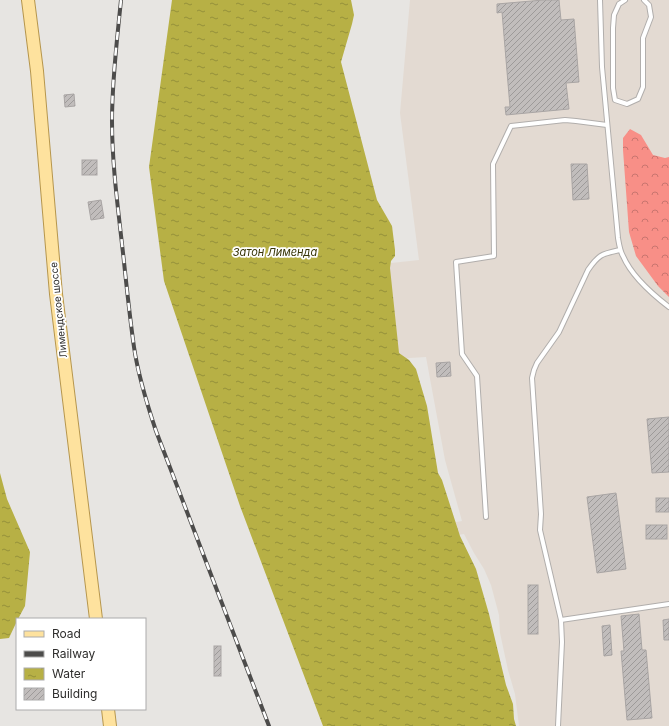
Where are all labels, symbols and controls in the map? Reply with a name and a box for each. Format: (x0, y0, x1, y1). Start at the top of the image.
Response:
water label: Затон Лименда (233, 245, 317, 259)
street label: Лимендское шоссе (47, 261, 69, 358)
legend (16, 618, 146, 710)
text: Road (52, 626, 81, 641)
text: Railway (52, 646, 96, 661)
text: Water (52, 666, 86, 681)
text: Building (52, 686, 97, 701)

